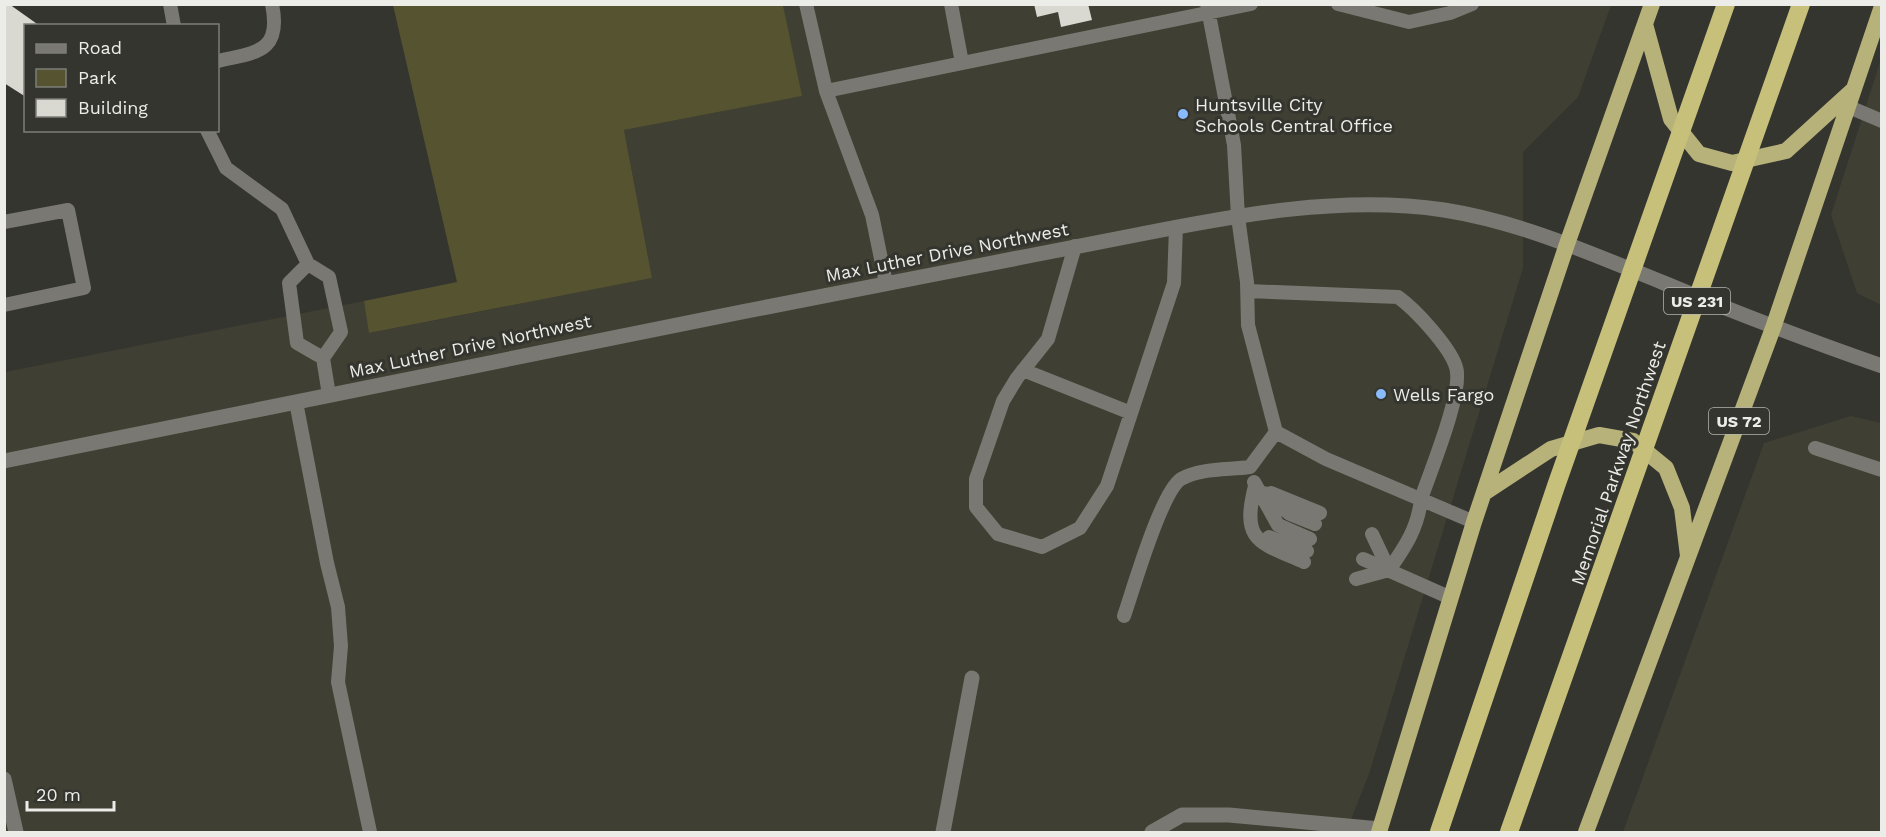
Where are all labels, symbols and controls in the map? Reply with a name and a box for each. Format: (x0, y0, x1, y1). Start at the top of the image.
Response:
legend (24, 24, 219, 132)
text: Road (78, 37, 122, 58)
text: Park (78, 67, 117, 88)
place label: Huntsville City Schools Central Office (1195, 94, 1393, 136)
text: Building (78, 97, 148, 118)
marker: Huntsville City Schools Central Office (1176, 107, 1190, 121)
street label: Max Luther Drive Northwest (824, 218, 1071, 286)
road number: US 231 (1664, 288, 1730, 314)
street label: Max Luther Drive Northwest (347, 310, 593, 382)
street label: Memorial Parkway Northwest (1566, 338, 1670, 588)
place label: Wells Fargo (1393, 384, 1494, 405)
marker: Wells Fargo (1374, 387, 1388, 401)
road number: US 72 (1709, 408, 1769, 434)
scale bar (27, 774, 114, 812)
text: 20 m (36, 784, 81, 805)

